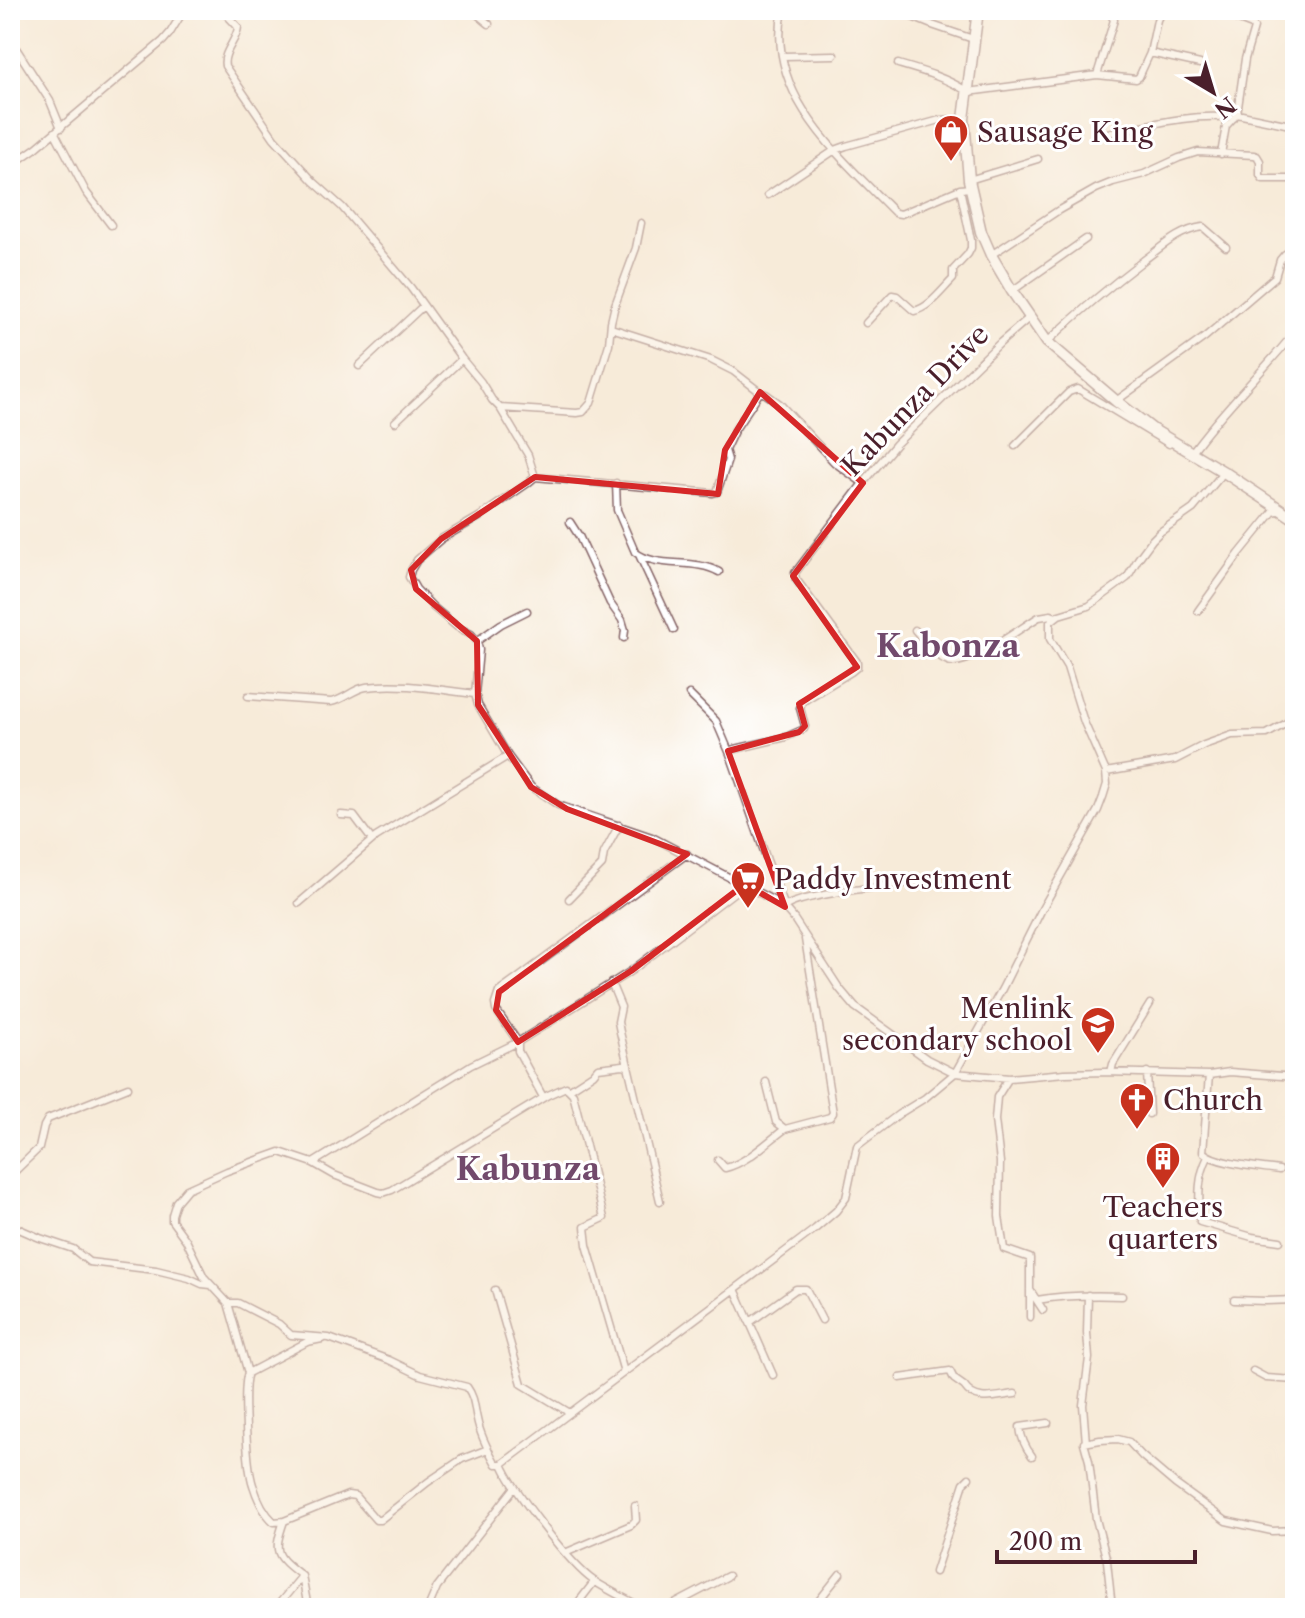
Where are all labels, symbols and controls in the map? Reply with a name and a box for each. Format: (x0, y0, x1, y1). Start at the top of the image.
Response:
north arrow (1173, 52, 1253, 132)
text: N (1209, 91, 1241, 124)
shop icon: Sausage King (932, 113, 970, 163)
place label: Sausage King (977, 115, 1153, 149)
street label: Kabunza Drive (834, 317, 996, 483)
district label: Kabonza (876, 626, 1020, 665)
supermarket icon: Paddy Investment (729, 860, 767, 910)
place label: Paddy Investment (774, 862, 1012, 896)
place label: Menlink secondary school (842, 991, 1074, 1057)
school or university icon: Menlink secondary school (1079, 1005, 1117, 1055)
church icon: Church (1118, 1081, 1156, 1131)
place label: Church (1163, 1083, 1263, 1117)
building icon: Teachers quarters (1144, 1140, 1182, 1190)
district label: Kabunza (456, 1149, 601, 1188)
place label: Teachers quarters (1103, 1190, 1223, 1256)
scale bar (997, 1514, 1195, 1564)
text: 200 m (1009, 1527, 1082, 1556)

